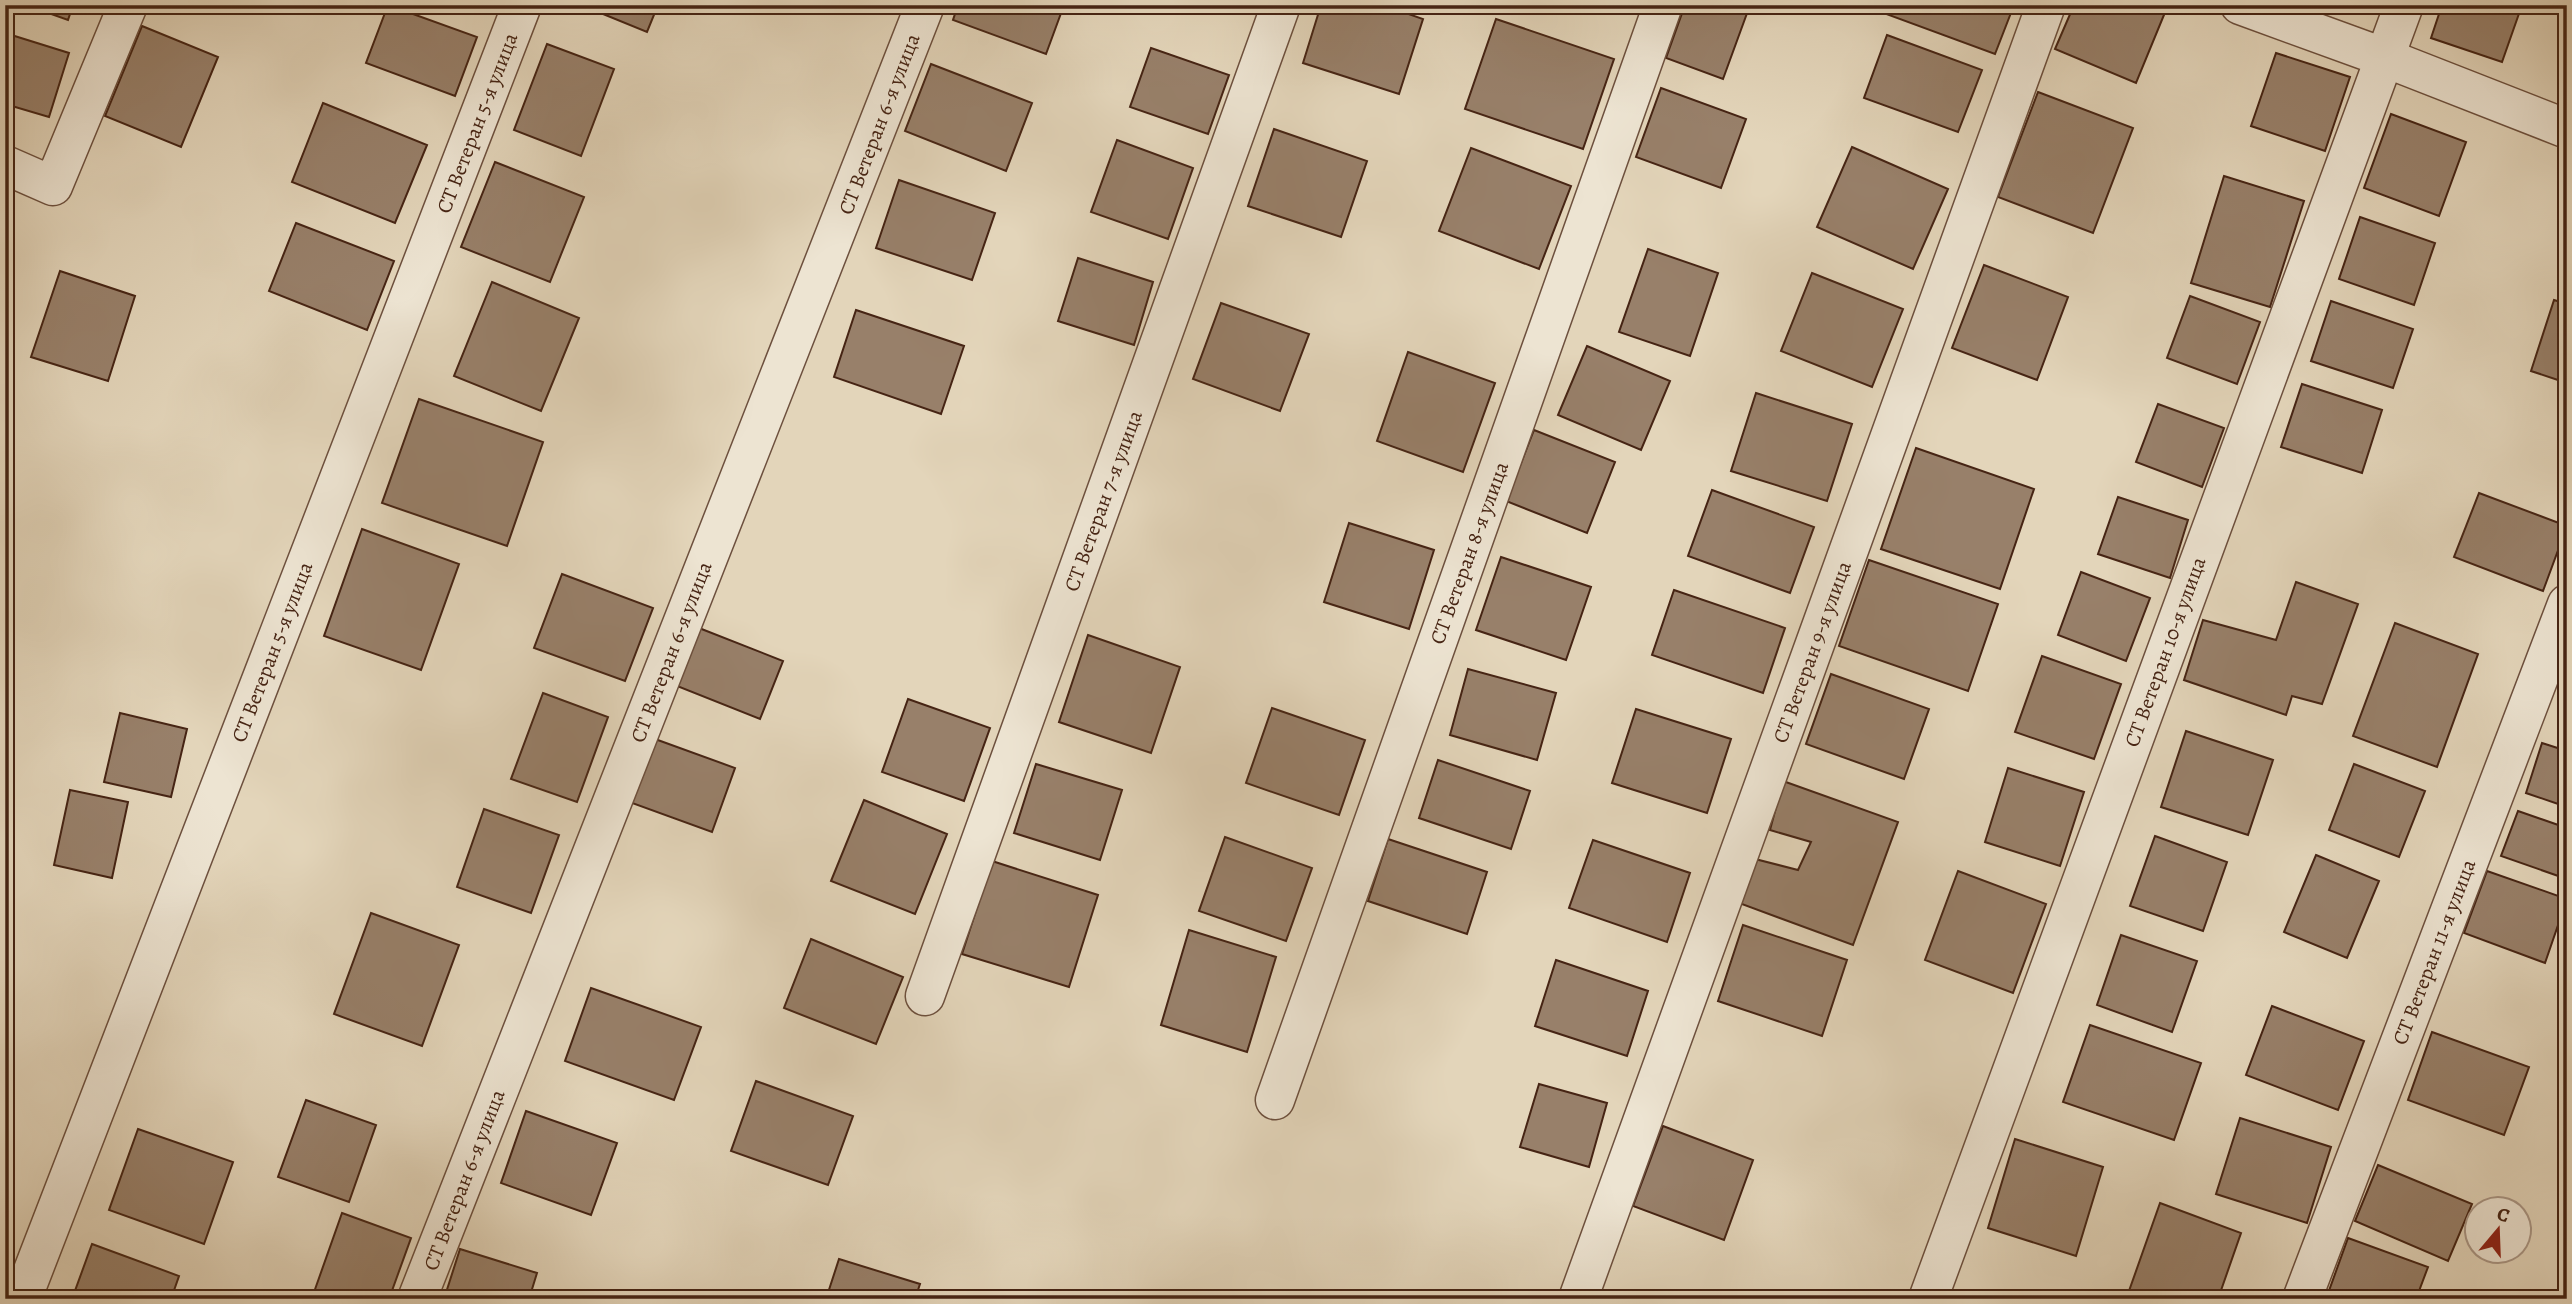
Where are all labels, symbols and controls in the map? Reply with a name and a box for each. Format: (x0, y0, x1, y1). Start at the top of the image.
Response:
street label: СТ Ветеран 5-я улица (430, 28, 524, 217)
street label: СТ Ветеран 6-я улица (832, 29, 927, 219)
street label: СТ Ветеран 7-я улица (1057, 406, 1149, 596)
street label: СТ Ветеран 8-я улица (1423, 458, 1515, 648)
street label: СТ Ветеран 10-я улица (2118, 553, 2213, 751)
street label: СТ Ветеран 5-я улица (225, 557, 319, 746)
street label: СТ Ветеран 6-я улица (624, 557, 719, 747)
street label: СТ Ветеран 9-я улица (1766, 557, 1858, 747)
street label: СТ Ветеран 11-я улица (2386, 855, 2482, 1049)
street label: СТ Ветеран 6-я улица (417, 1085, 512, 1275)
north arrow (2464, 1196, 2534, 1266)
text: С (2493, 1201, 2513, 1229)

